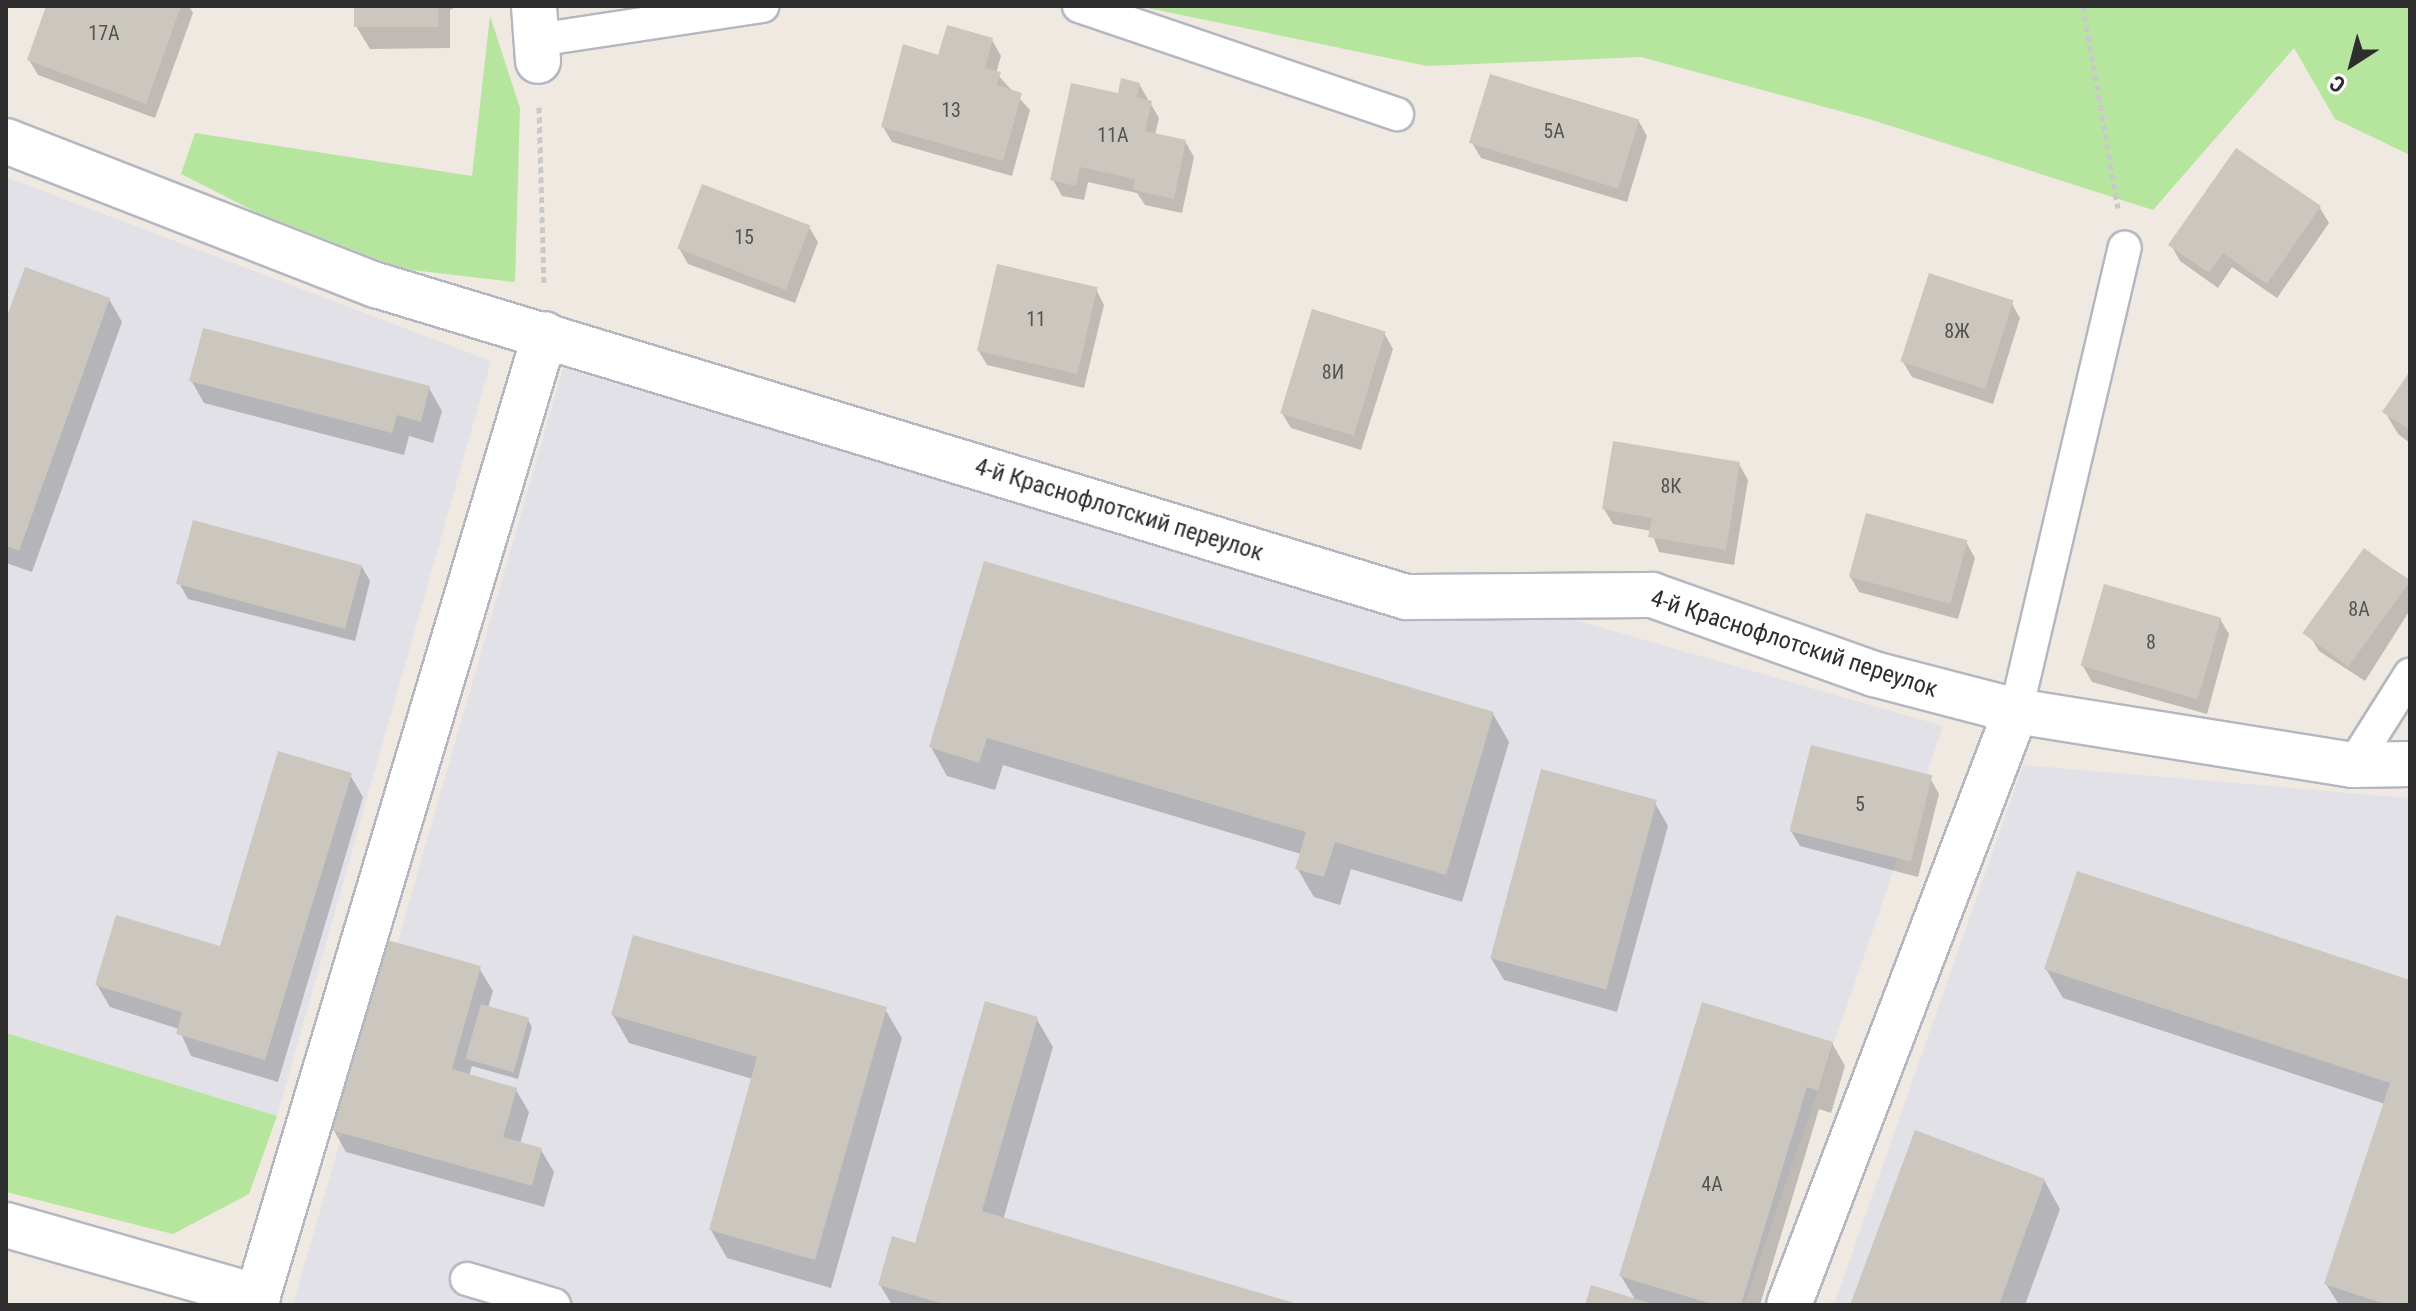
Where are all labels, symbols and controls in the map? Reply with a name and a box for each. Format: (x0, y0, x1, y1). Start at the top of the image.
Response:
house number: 17А (88, 21, 120, 45)
north arrow (2312, 24, 2392, 104)
text: С (2325, 70, 2350, 98)
house number: 13 (941, 98, 961, 122)
house number: 5А (1543, 119, 1565, 143)
house number: 11А (1097, 123, 1129, 147)
house number: 15 (734, 225, 754, 249)
house number: 11 (1026, 307, 1046, 331)
house number: 8Ж (1944, 319, 1970, 343)
house number: 8И (1322, 360, 1344, 384)
street label: 4-й Краснофлотский переулок (971, 452, 1267, 568)
house number: 8К (1660, 474, 1682, 498)
street label: 4-й Краснофлотский переулок (1647, 584, 1941, 704)
house number: 8А (2348, 597, 2370, 621)
house number: 8 (2146, 630, 2156, 654)
house number: 5 (1855, 792, 1865, 816)
house number: 4А (1701, 1172, 1723, 1196)

